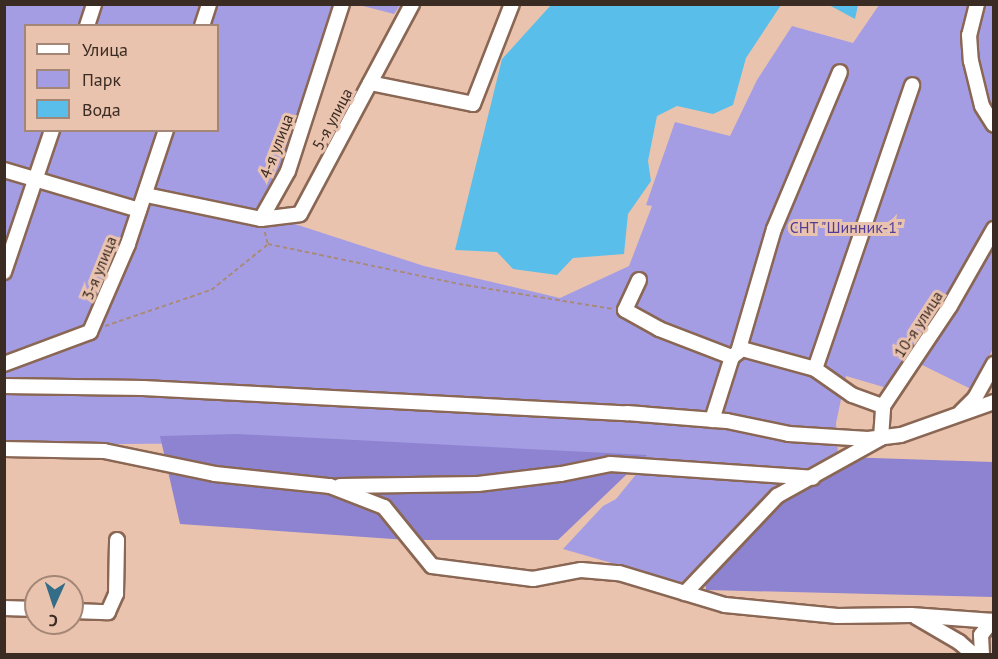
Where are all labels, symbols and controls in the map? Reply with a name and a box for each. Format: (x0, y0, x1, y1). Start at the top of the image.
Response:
legend (24, 24, 219, 132)
text: Улица (82, 38, 128, 61)
text: Парк (82, 68, 121, 91)
street label: 5-я улица (308, 85, 356, 153)
text: Вода (82, 98, 121, 121)
street label: 4-я улица (255, 111, 297, 181)
park label: СНТ "Шинник-1" (789, 217, 903, 237)
street label: 3-я улица (78, 233, 120, 303)
street label: 10-я улица (889, 287, 947, 361)
north arrow (24, 575, 84, 635)
text: С (48, 611, 58, 631)

